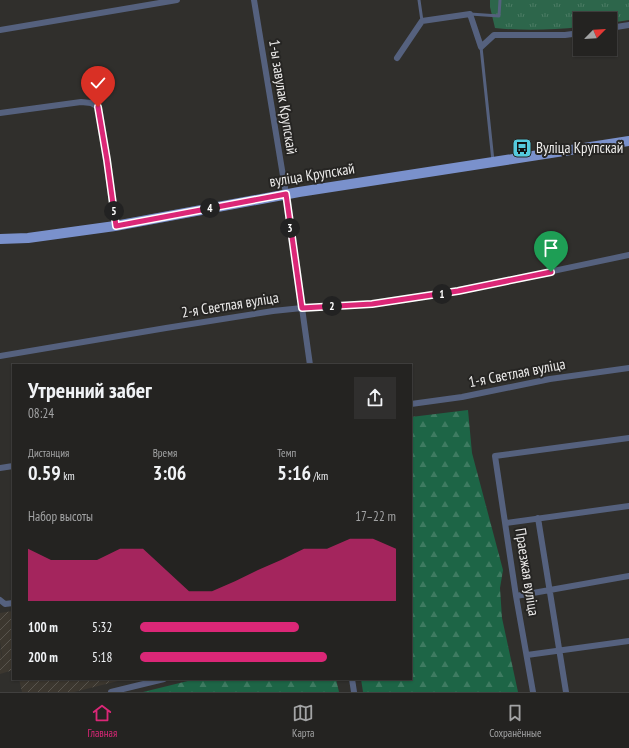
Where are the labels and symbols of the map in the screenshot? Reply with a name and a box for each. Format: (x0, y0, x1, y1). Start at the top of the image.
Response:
north arrow (573, 12, 617, 56)
street label: 1-ы завулак Крупскай (265, 38, 302, 156)
pin (81, 66, 115, 107)
bus stop icon: Вуліца Крупскай (511, 137, 533, 159)
place label: Вуліца Крупскай (536, 138, 623, 157)
street label: вуліца Крупскай (268, 158, 356, 191)
pin: 4 (200, 198, 220, 218)
pin: 5 (104, 201, 124, 221)
pin: 3 (280, 218, 300, 238)
pin (534, 231, 568, 272)
pin: 1 (432, 284, 452, 304)
street label: 2-я Светлая вуліца (180, 287, 280, 322)
pin: 2 (322, 296, 342, 316)
street label: 1-я Светлая вуліца (467, 354, 567, 391)
street label: Праезжая вуліца (511, 527, 544, 617)

